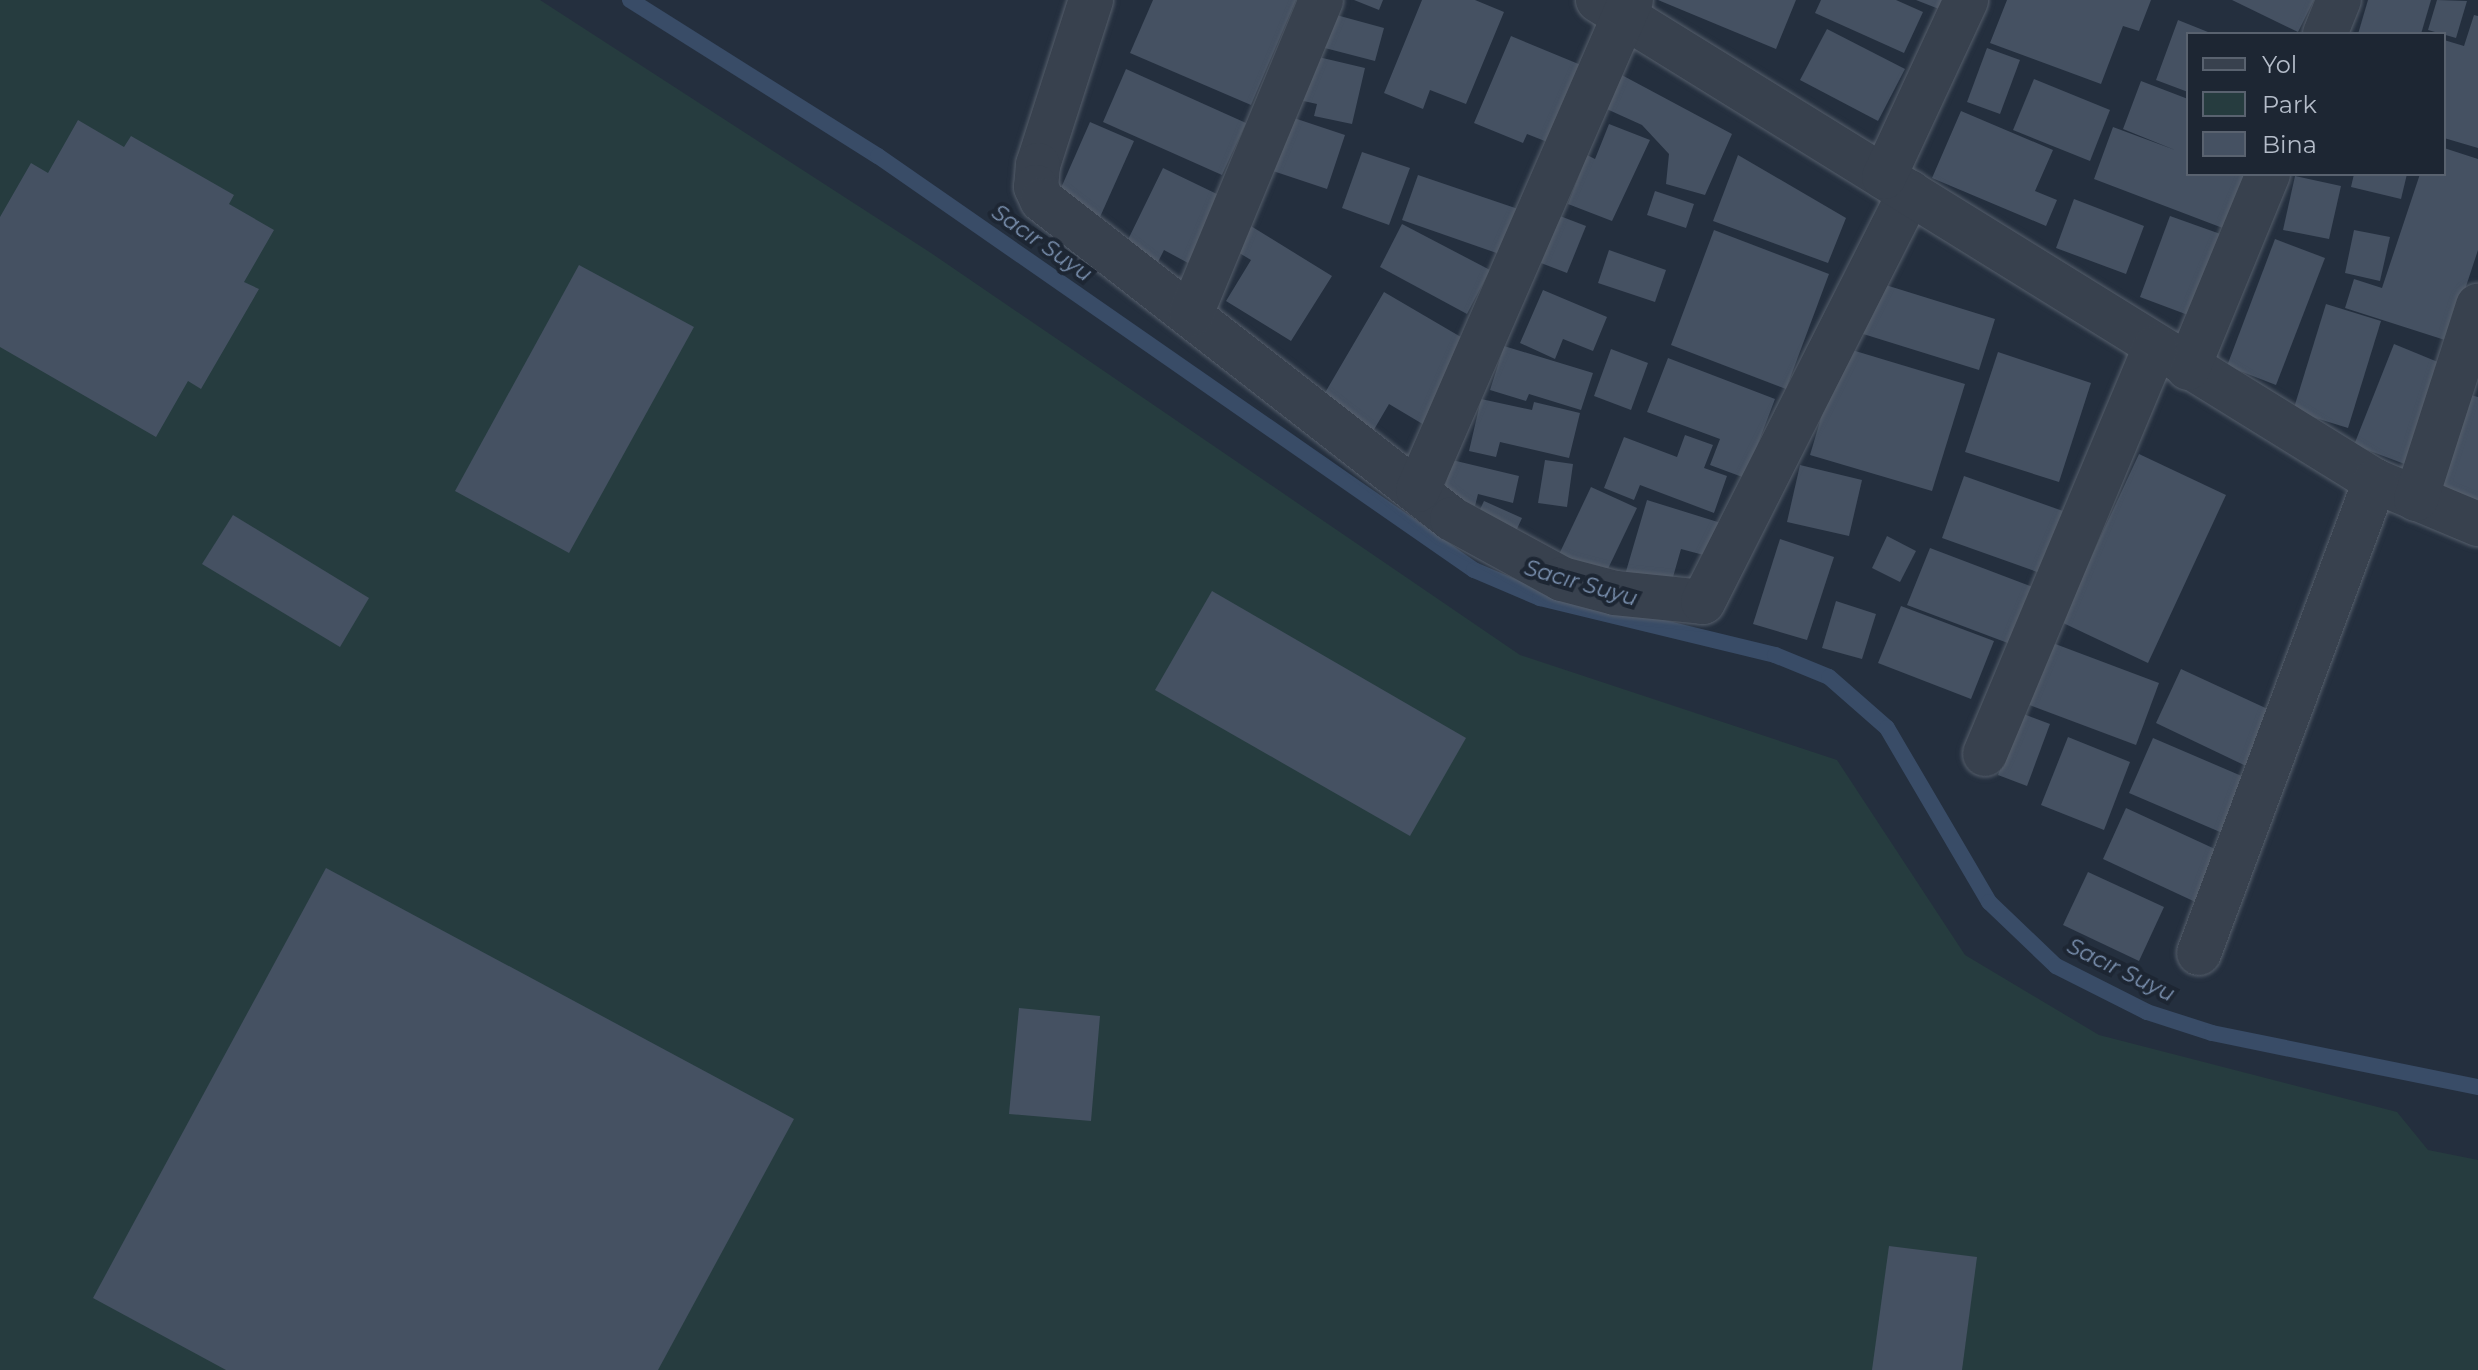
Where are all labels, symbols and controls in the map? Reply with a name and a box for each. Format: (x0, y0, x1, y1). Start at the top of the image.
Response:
legend (2186, 32, 2446, 176)
text: Yol (2262, 50, 2297, 79)
text: Park (2262, 90, 2317, 119)
text: Bina (2262, 130, 2317, 159)
water label: Sacır Suyu (987, 199, 1097, 287)
water label: Sacır Suyu (1521, 554, 1641, 612)
water label: Sacır Suyu (2063, 933, 2179, 1007)

